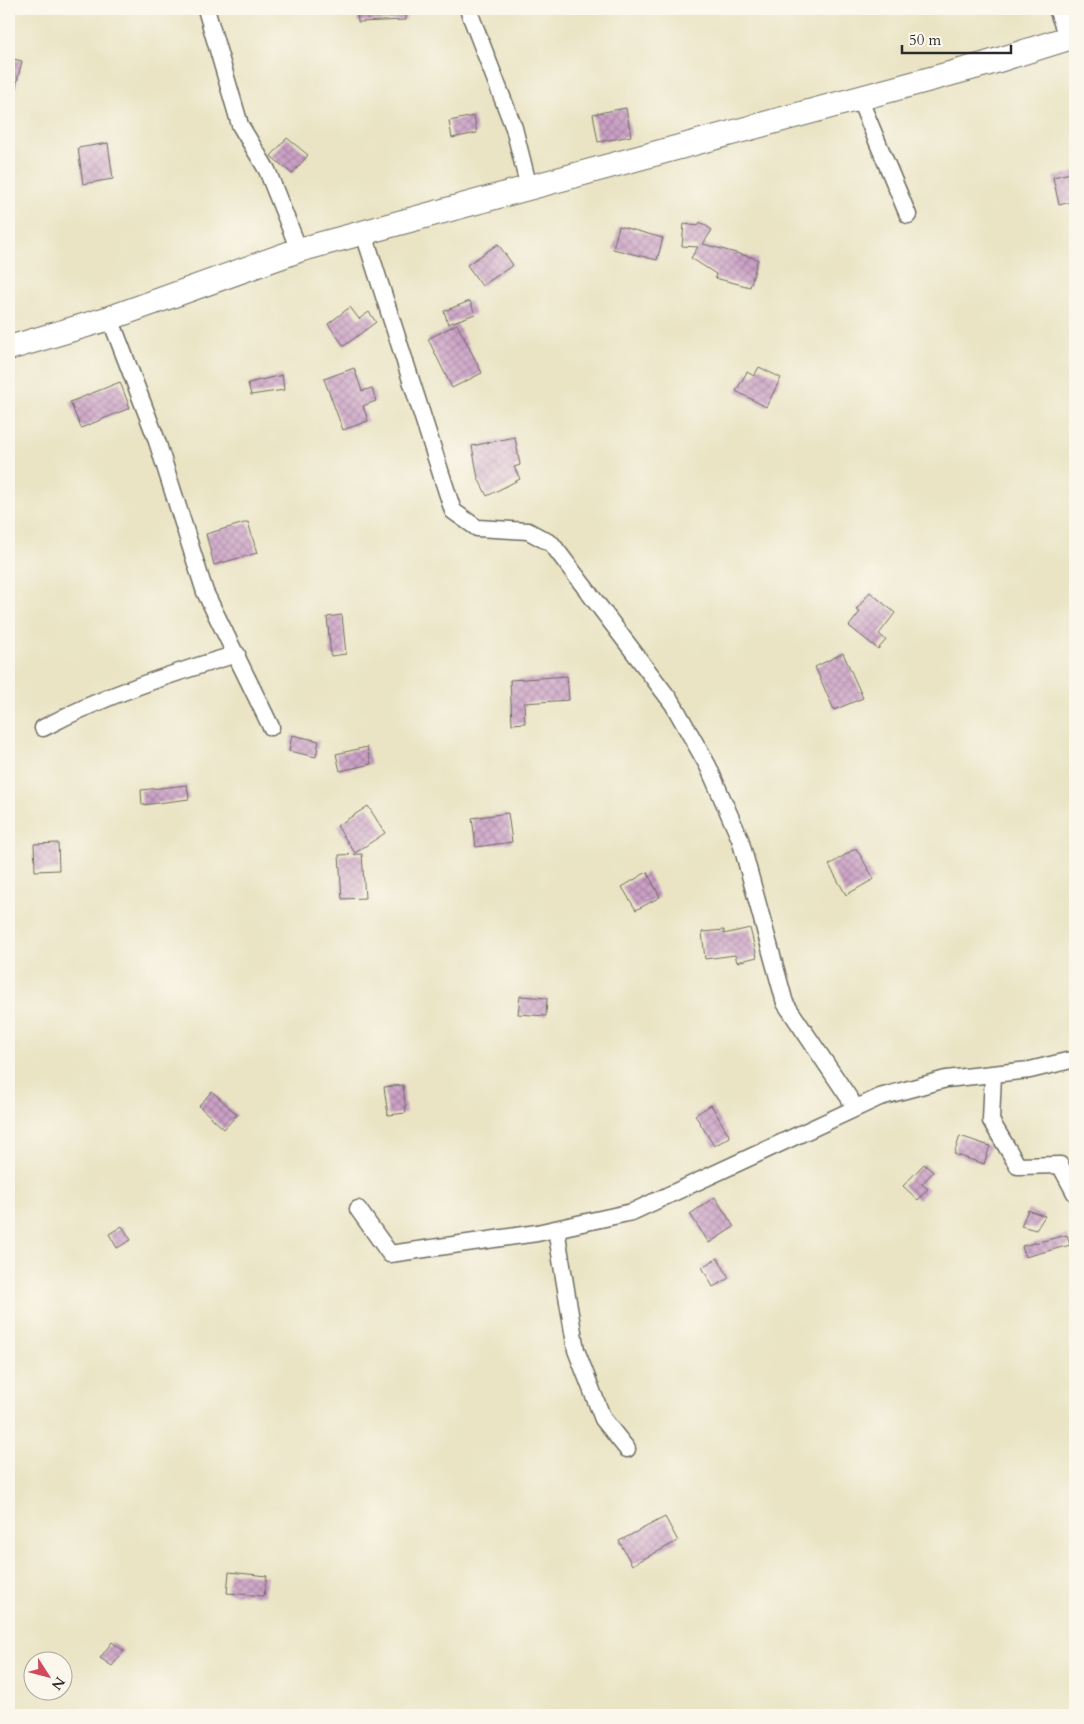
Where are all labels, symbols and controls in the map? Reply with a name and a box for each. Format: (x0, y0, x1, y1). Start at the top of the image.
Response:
scale bar (902, 22, 1010, 54)
text: 50 m (909, 30, 941, 50)
north arrow (22, 1652, 72, 1702)
text: N (47, 1673, 69, 1694)

